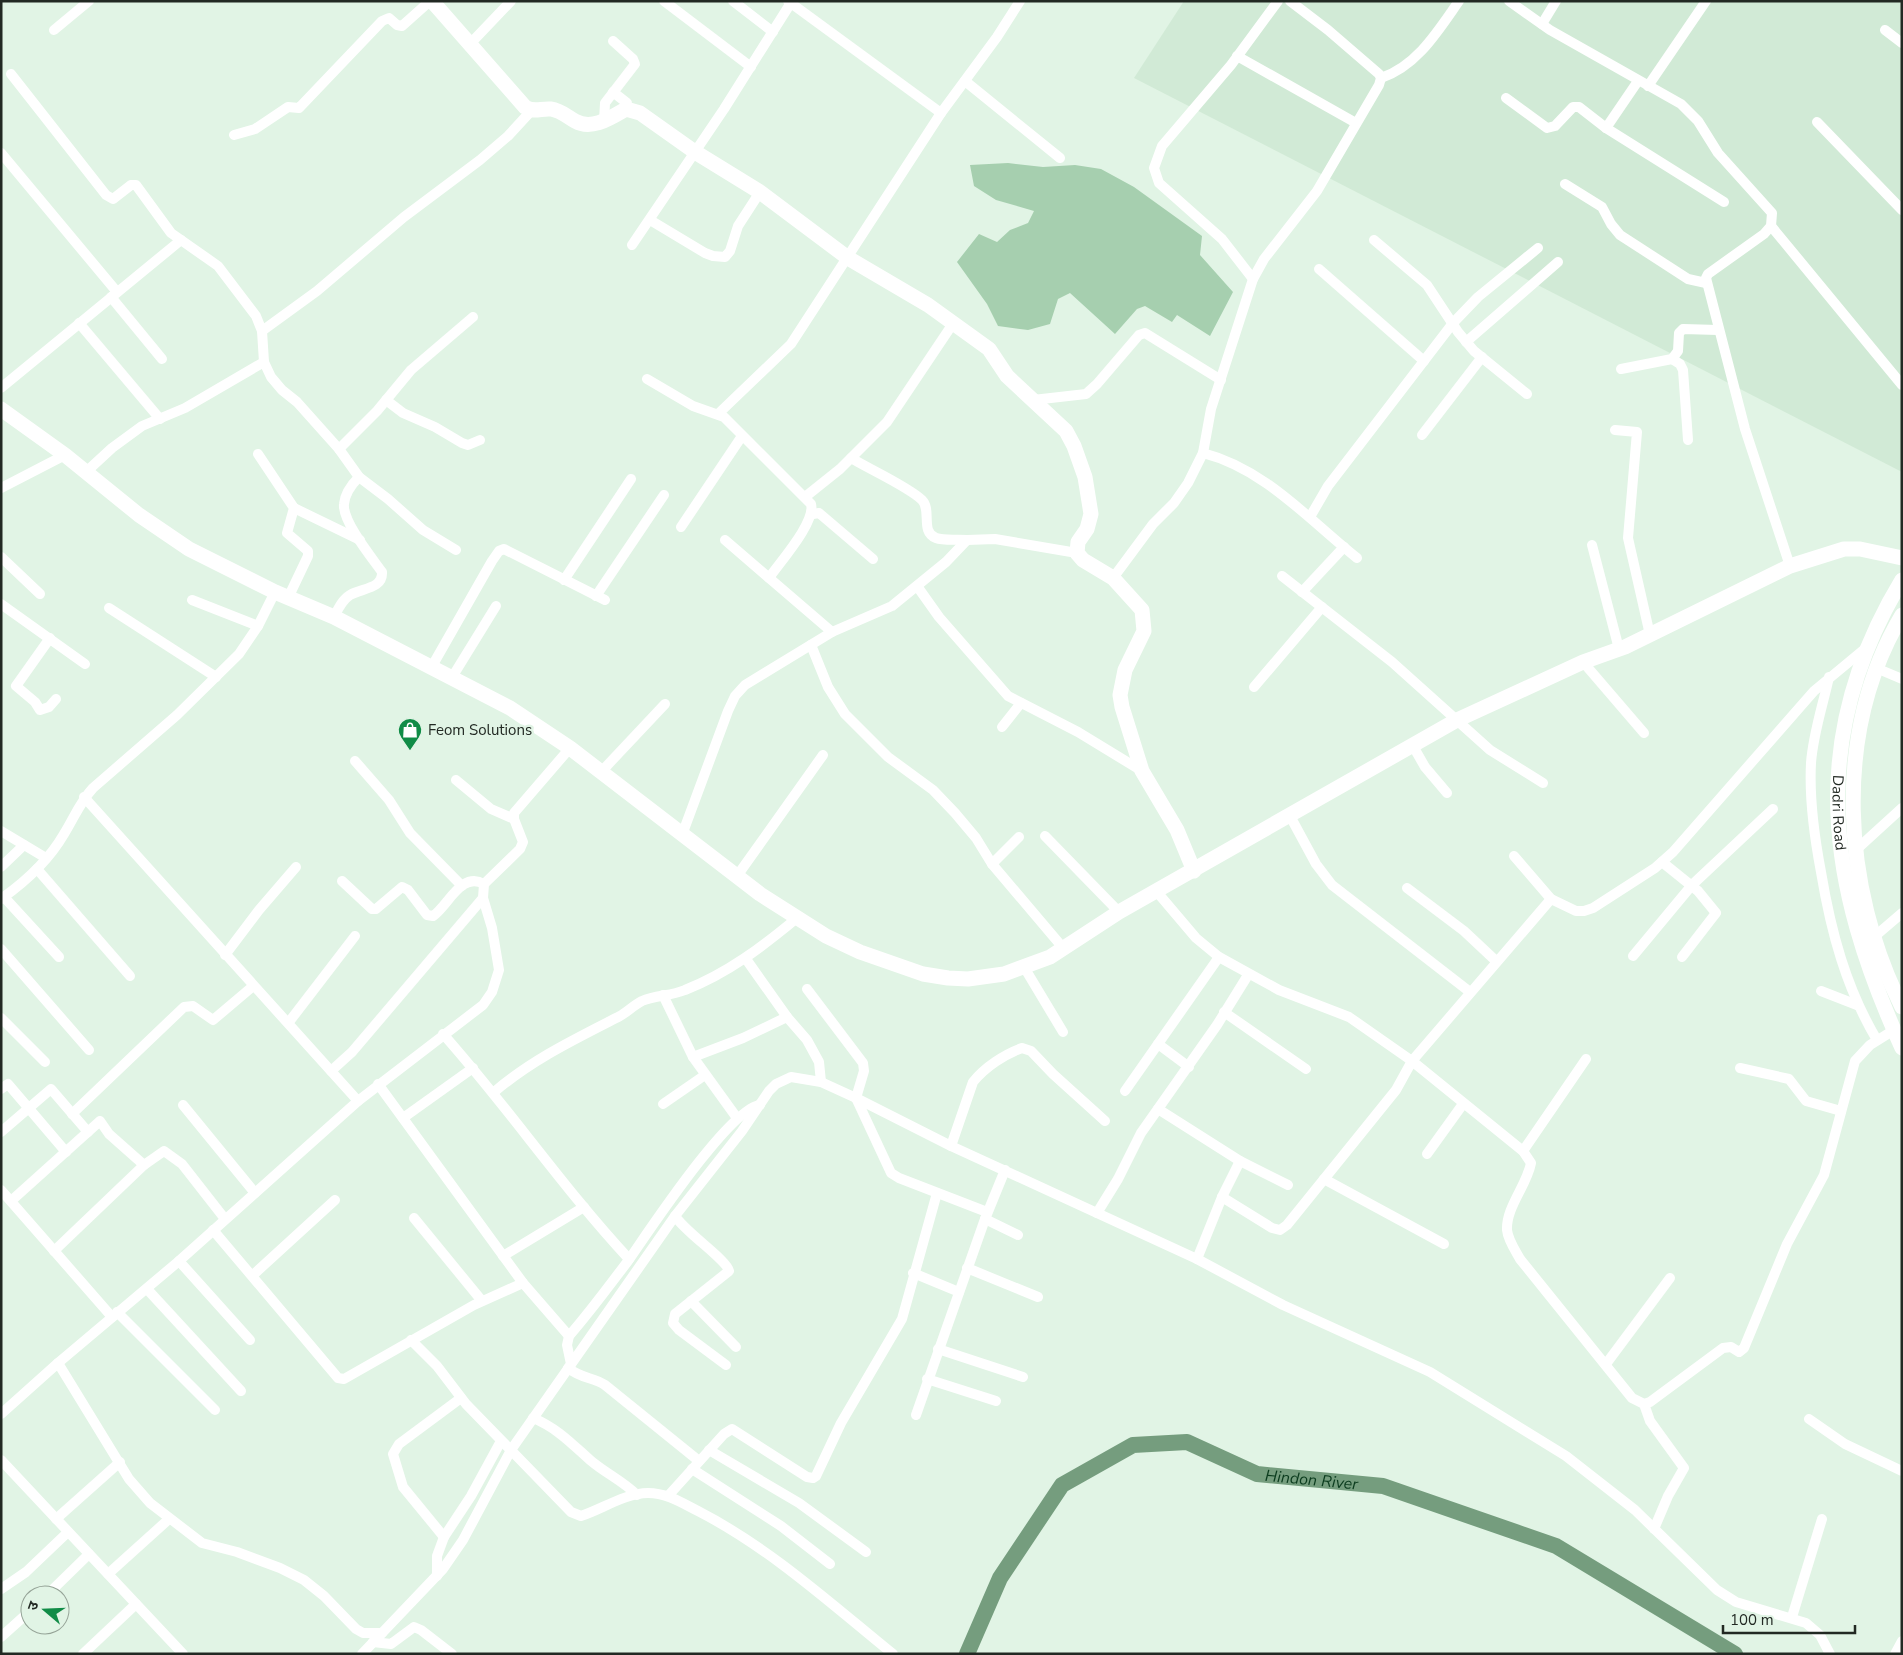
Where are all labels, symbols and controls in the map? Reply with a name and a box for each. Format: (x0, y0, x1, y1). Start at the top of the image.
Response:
shop icon: Feom Solutions (397, 717, 423, 751)
place label: Feom Solutions (428, 720, 532, 740)
street label: Dadri Road (1828, 775, 1851, 852)
water label: Hindon River (1264, 1465, 1360, 1496)
north arrow (20, 1585, 70, 1635)
text: उ (23, 1598, 44, 1613)
scale bar (1723, 1602, 1856, 1634)
text: 100 m (1730, 1610, 1774, 1630)

